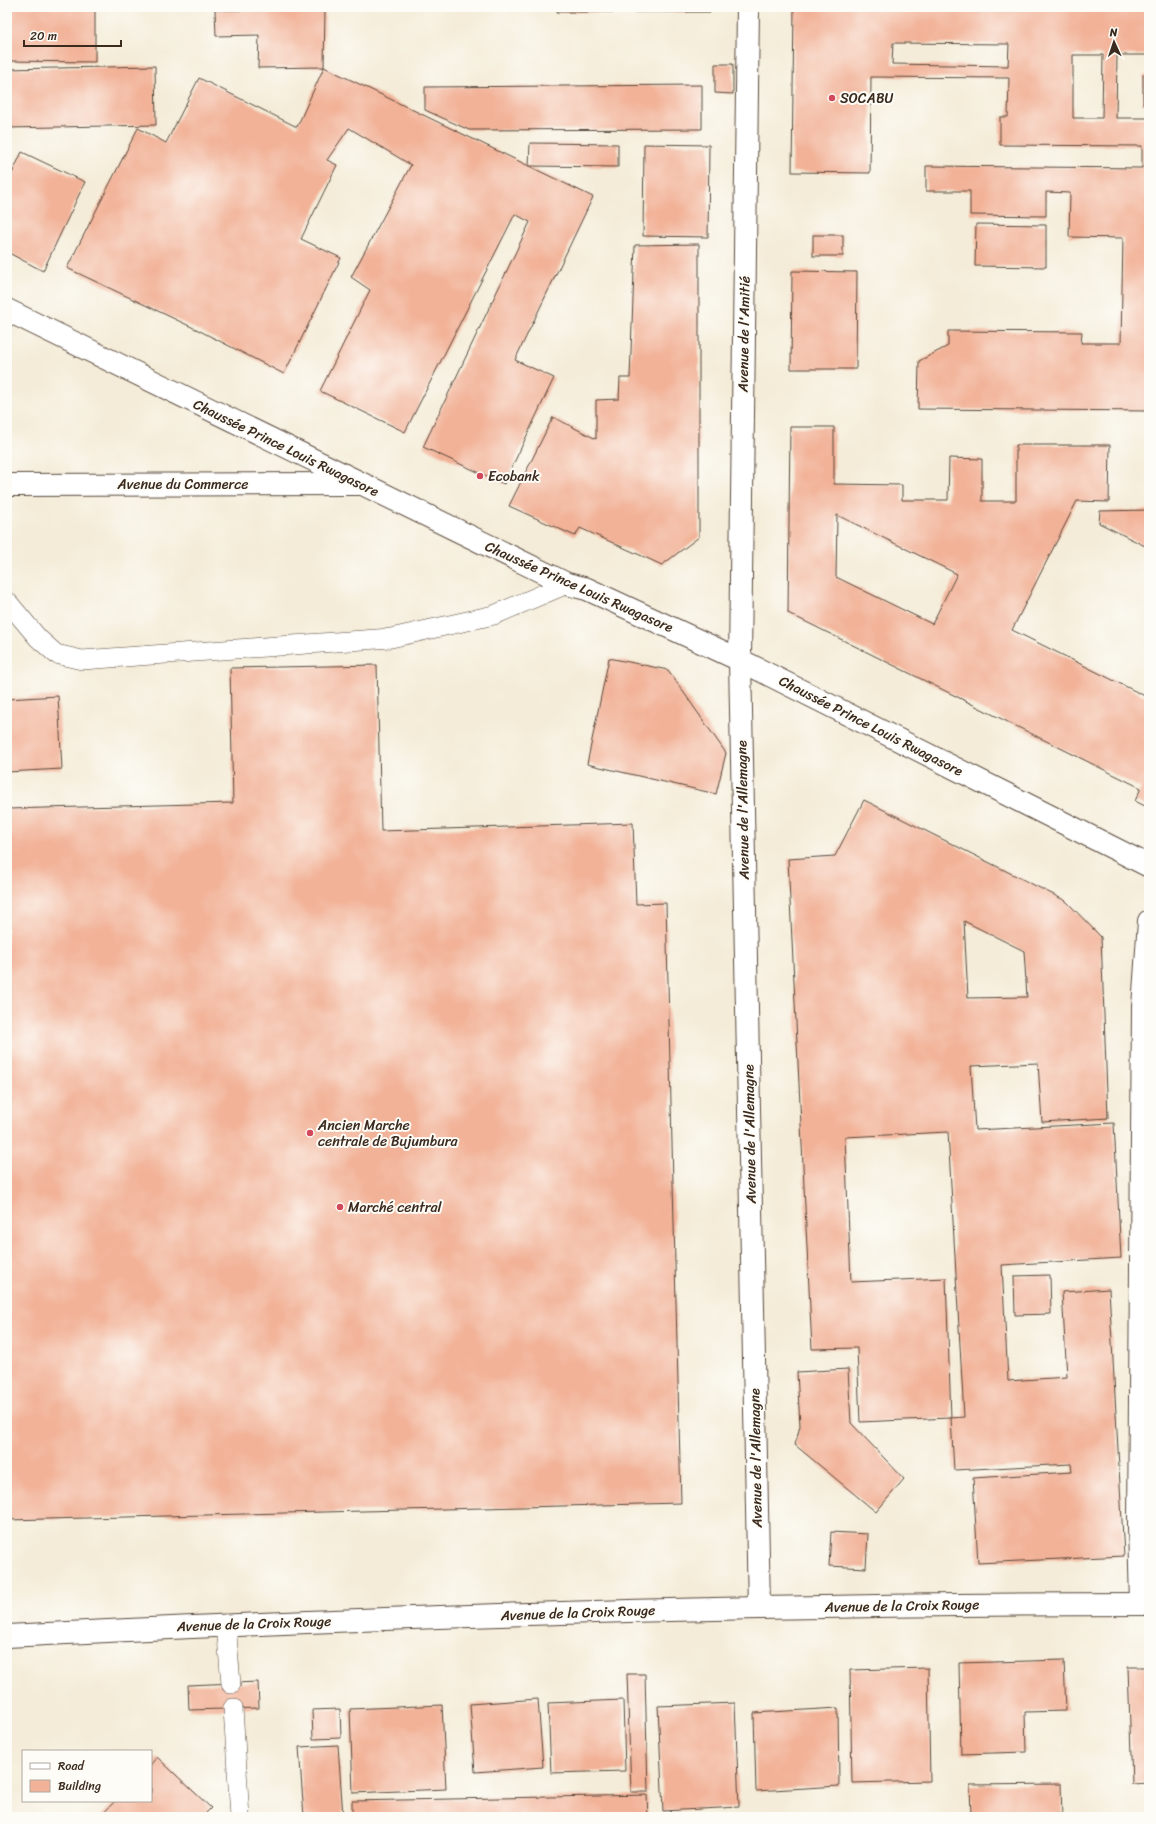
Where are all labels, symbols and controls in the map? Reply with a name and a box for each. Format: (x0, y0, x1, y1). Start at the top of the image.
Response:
scale bar (24, 22, 121, 48)
north arrow (1094, 22, 1134, 62)
text: N (1108, 23, 1118, 42)
text: 20 m (30, 25, 57, 47)
place label: SOCABU (840, 86, 894, 111)
marker: SOCABU (827, 93, 837, 103)
street label: Avenue de l'Amitié (730, 276, 758, 393)
street label: Chaussée Prince Louis Rwagasore (189, 392, 383, 504)
place label: Ecobank (488, 464, 540, 489)
marker: Ecobank (475, 471, 485, 481)
street label: Avenue du Commerce (117, 472, 248, 497)
street label: Chaussée Prince Louis Rwagasore (481, 534, 678, 640)
street label: Chaussée Prince Louis Rwagasore (774, 669, 968, 784)
street label: Avenue de l'Allemagne (729, 740, 757, 881)
street label: Avenue de l'Allemagne (736, 1064, 764, 1205)
place label: Ancien Marche centrale de Bujumbura (317, 1113, 459, 1154)
marker: Ancien Marche centrale de Bujumbura (305, 1128, 315, 1138)
place label: Marché central (348, 1195, 442, 1220)
marker: Marché central (335, 1202, 345, 1212)
street label: Avenue de l'Allemagne (742, 1388, 770, 1529)
street label: Avenue de la Croix Rouge (823, 1592, 980, 1620)
street label: Avenue de la Croix Rouge (499, 1598, 656, 1628)
street label: Avenue de la Croix Rouge (175, 1609, 332, 1639)
legend (22, 1750, 152, 1802)
text: Road (58, 1755, 85, 1777)
text: Building (58, 1775, 101, 1797)

